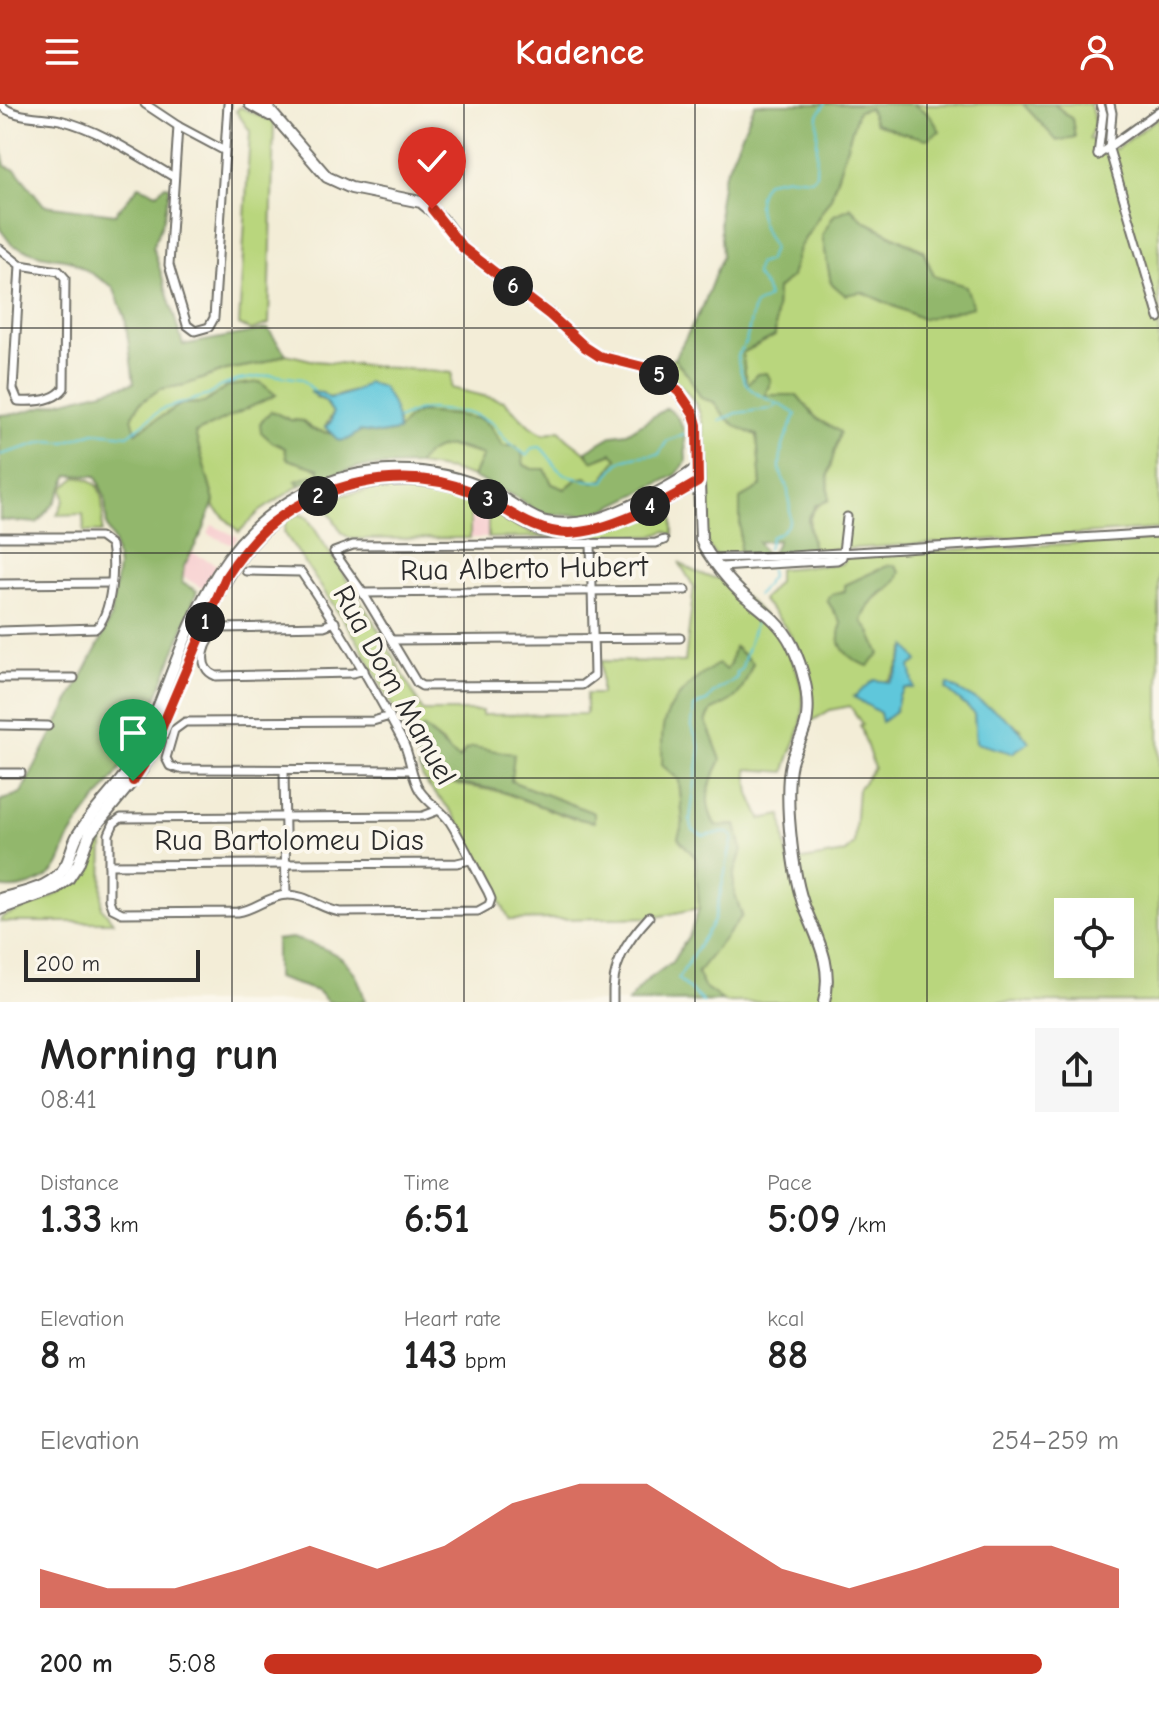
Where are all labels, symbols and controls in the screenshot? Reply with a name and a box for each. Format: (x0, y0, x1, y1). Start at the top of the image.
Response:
icon: menu (40, 30, 84, 74)
icon: person (1075, 30, 1119, 74)
text: Kadence (515, 32, 644, 73)
pin (398, 127, 466, 209)
icon: check (410, 139, 454, 183)
pin: 6 (493, 266, 533, 306)
text: 6 (507, 273, 519, 299)
pin: 5 (639, 355, 679, 395)
text: 5 (653, 362, 665, 388)
pin: 2 (298, 476, 338, 516)
pin: 3 (468, 479, 508, 519)
text: 2 (313, 483, 323, 509)
text: 3 (483, 486, 493, 512)
pin: 4 (630, 486, 670, 526)
text: 4 (645, 493, 655, 519)
street label: Rua Alberto Hubert (400, 549, 650, 588)
street label: Rua Dom Manuel (325, 579, 464, 791)
pin: 1 (185, 602, 225, 642)
text: 1 (201, 609, 209, 635)
pin (99, 699, 167, 781)
icon: arrive (111, 711, 155, 755)
street label: Rua Bartolomeu Dias (154, 823, 424, 858)
map controls (1054, 898, 1134, 978)
button: locate (1054, 898, 1134, 978)
scale bar (24, 946, 200, 982)
text: 200 m (36, 951, 100, 977)
button: share (1035, 1028, 1119, 1112)
text: Morning run (40, 1029, 279, 1080)
text: 08:41 (40, 1085, 97, 1115)
text: Distance (40, 1170, 119, 1196)
text: Time (404, 1170, 449, 1196)
text: Pace (767, 1170, 812, 1196)
text: 1.33 (40, 1196, 102, 1242)
text: 6:51 (404, 1196, 470, 1242)
text: 5:09 (767, 1196, 841, 1242)
text: km (102, 1212, 139, 1238)
text: /km (841, 1212, 886, 1238)
text: Elevation (40, 1306, 124, 1332)
text: Heart rate (404, 1306, 501, 1332)
text: kcal (767, 1306, 804, 1332)
text: 8 (40, 1332, 60, 1378)
text: 143 (404, 1332, 457, 1378)
text: 88 (767, 1332, 808, 1378)
text: m (60, 1348, 86, 1374)
text: bpm (457, 1348, 506, 1374)
text: Elevation (40, 1426, 140, 1456)
text: 254–259 m (991, 1426, 1119, 1456)
text: 200 m (40, 1649, 113, 1679)
text: 5:08 (168, 1649, 216, 1679)

